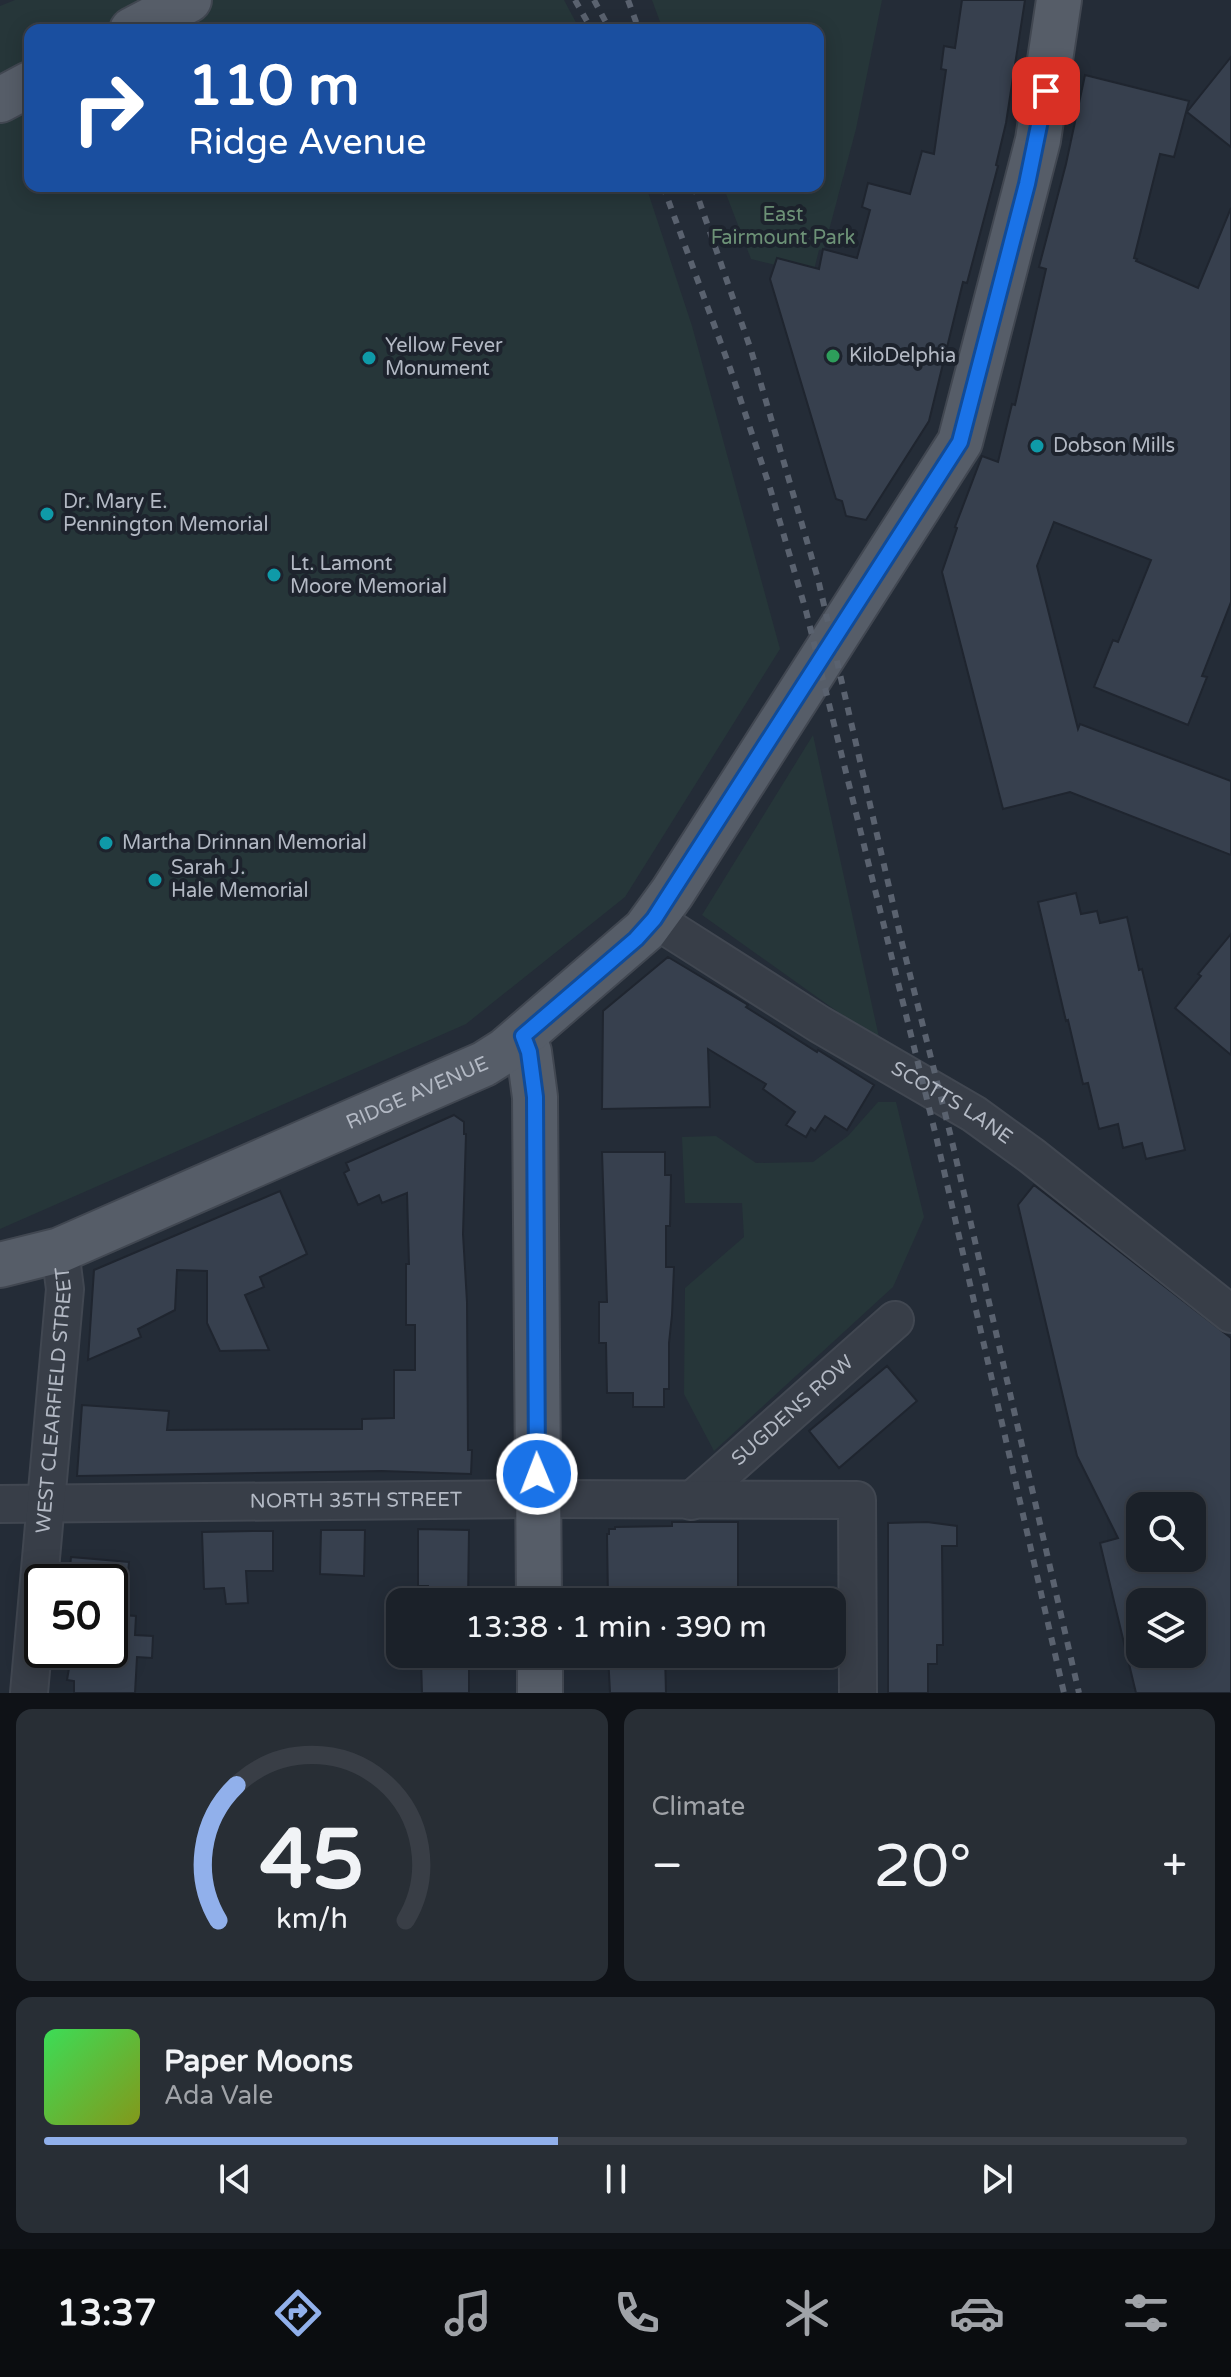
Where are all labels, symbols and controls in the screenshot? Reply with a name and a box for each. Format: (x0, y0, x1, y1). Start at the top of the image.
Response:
text: 110 m (188, 53, 359, 120)
icon: right (56, 56, 160, 160)
pin (1012, 57, 1080, 125)
icon: arrive (1024, 69, 1068, 113)
text: Ridge Avenue (188, 121, 427, 164)
park label: East Fairmount Park (711, 203, 855, 250)
place label: Yellow Fever Monument (385, 334, 503, 381)
place label: KiloDelphia (849, 344, 956, 368)
marker: KiloDelphia (824, 347, 842, 365)
marker: Yellow Fever Monument (360, 349, 378, 367)
place label: Dobson Mills (1053, 434, 1175, 458)
marker: Dobson Mills (1028, 437, 1046, 455)
place label: Dr. Mary E. Pennington Memorial (63, 490, 268, 537)
marker: Dr. Mary E. Pennington Memorial (38, 505, 56, 523)
place label: Lt. Lamont Moore Memorial (290, 552, 447, 599)
marker: Lt. Lamont Moore Memorial (265, 566, 283, 584)
place label: Martha Drinnan Memorial (122, 831, 367, 855)
marker: Martha Drinnan Memorial (97, 834, 115, 852)
place label: Sarah J. Hale Memorial (171, 856, 309, 903)
marker: Sarah J. Hale Memorial (146, 871, 164, 889)
street label: RIDGE AVENUE (343, 1052, 492, 1135)
street label: SCOTTS LANE (887, 1056, 1017, 1150)
street label: WEST CLEARFIELD STREET (31, 1265, 77, 1534)
street label: SUGDENS ROW (727, 1350, 859, 1471)
position arrow (495, 1432, 579, 1516)
street label: NORTH 35TH STREET (250, 1488, 462, 1514)
map controls (1126, 1492, 1206, 1668)
button: search (1126, 1492, 1206, 1572)
speed limit sign: 50 (24, 1564, 128, 1668)
button: layers (1126, 1588, 1206, 1668)
text: 13:38 · 1 min · 390 m (465, 1609, 767, 1646)
text: Climate (652, 1791, 745, 1822)
text: 45 (260, 1811, 364, 1911)
text: 20° (874, 1831, 972, 1903)
text: − (652, 1840, 683, 1893)
text: + (1162, 1840, 1187, 1893)
text: km/h (276, 1902, 348, 1936)
text: Paper Moons (164, 2043, 353, 2080)
text: Ada Vale (164, 2080, 273, 2111)
icon: previous (213, 2157, 257, 2201)
icon: pause (594, 2157, 638, 2201)
icon: next (975, 2157, 1019, 2201)
icon: directions (270, 2285, 326, 2341)
icon: music (440, 2285, 496, 2341)
icon: phone (609, 2285, 665, 2341)
icon: climate (779, 2285, 835, 2341)
icon: car (949, 2285, 1005, 2341)
icon: filters (1118, 2285, 1174, 2341)
text: 13:37 (57, 2292, 157, 2335)

